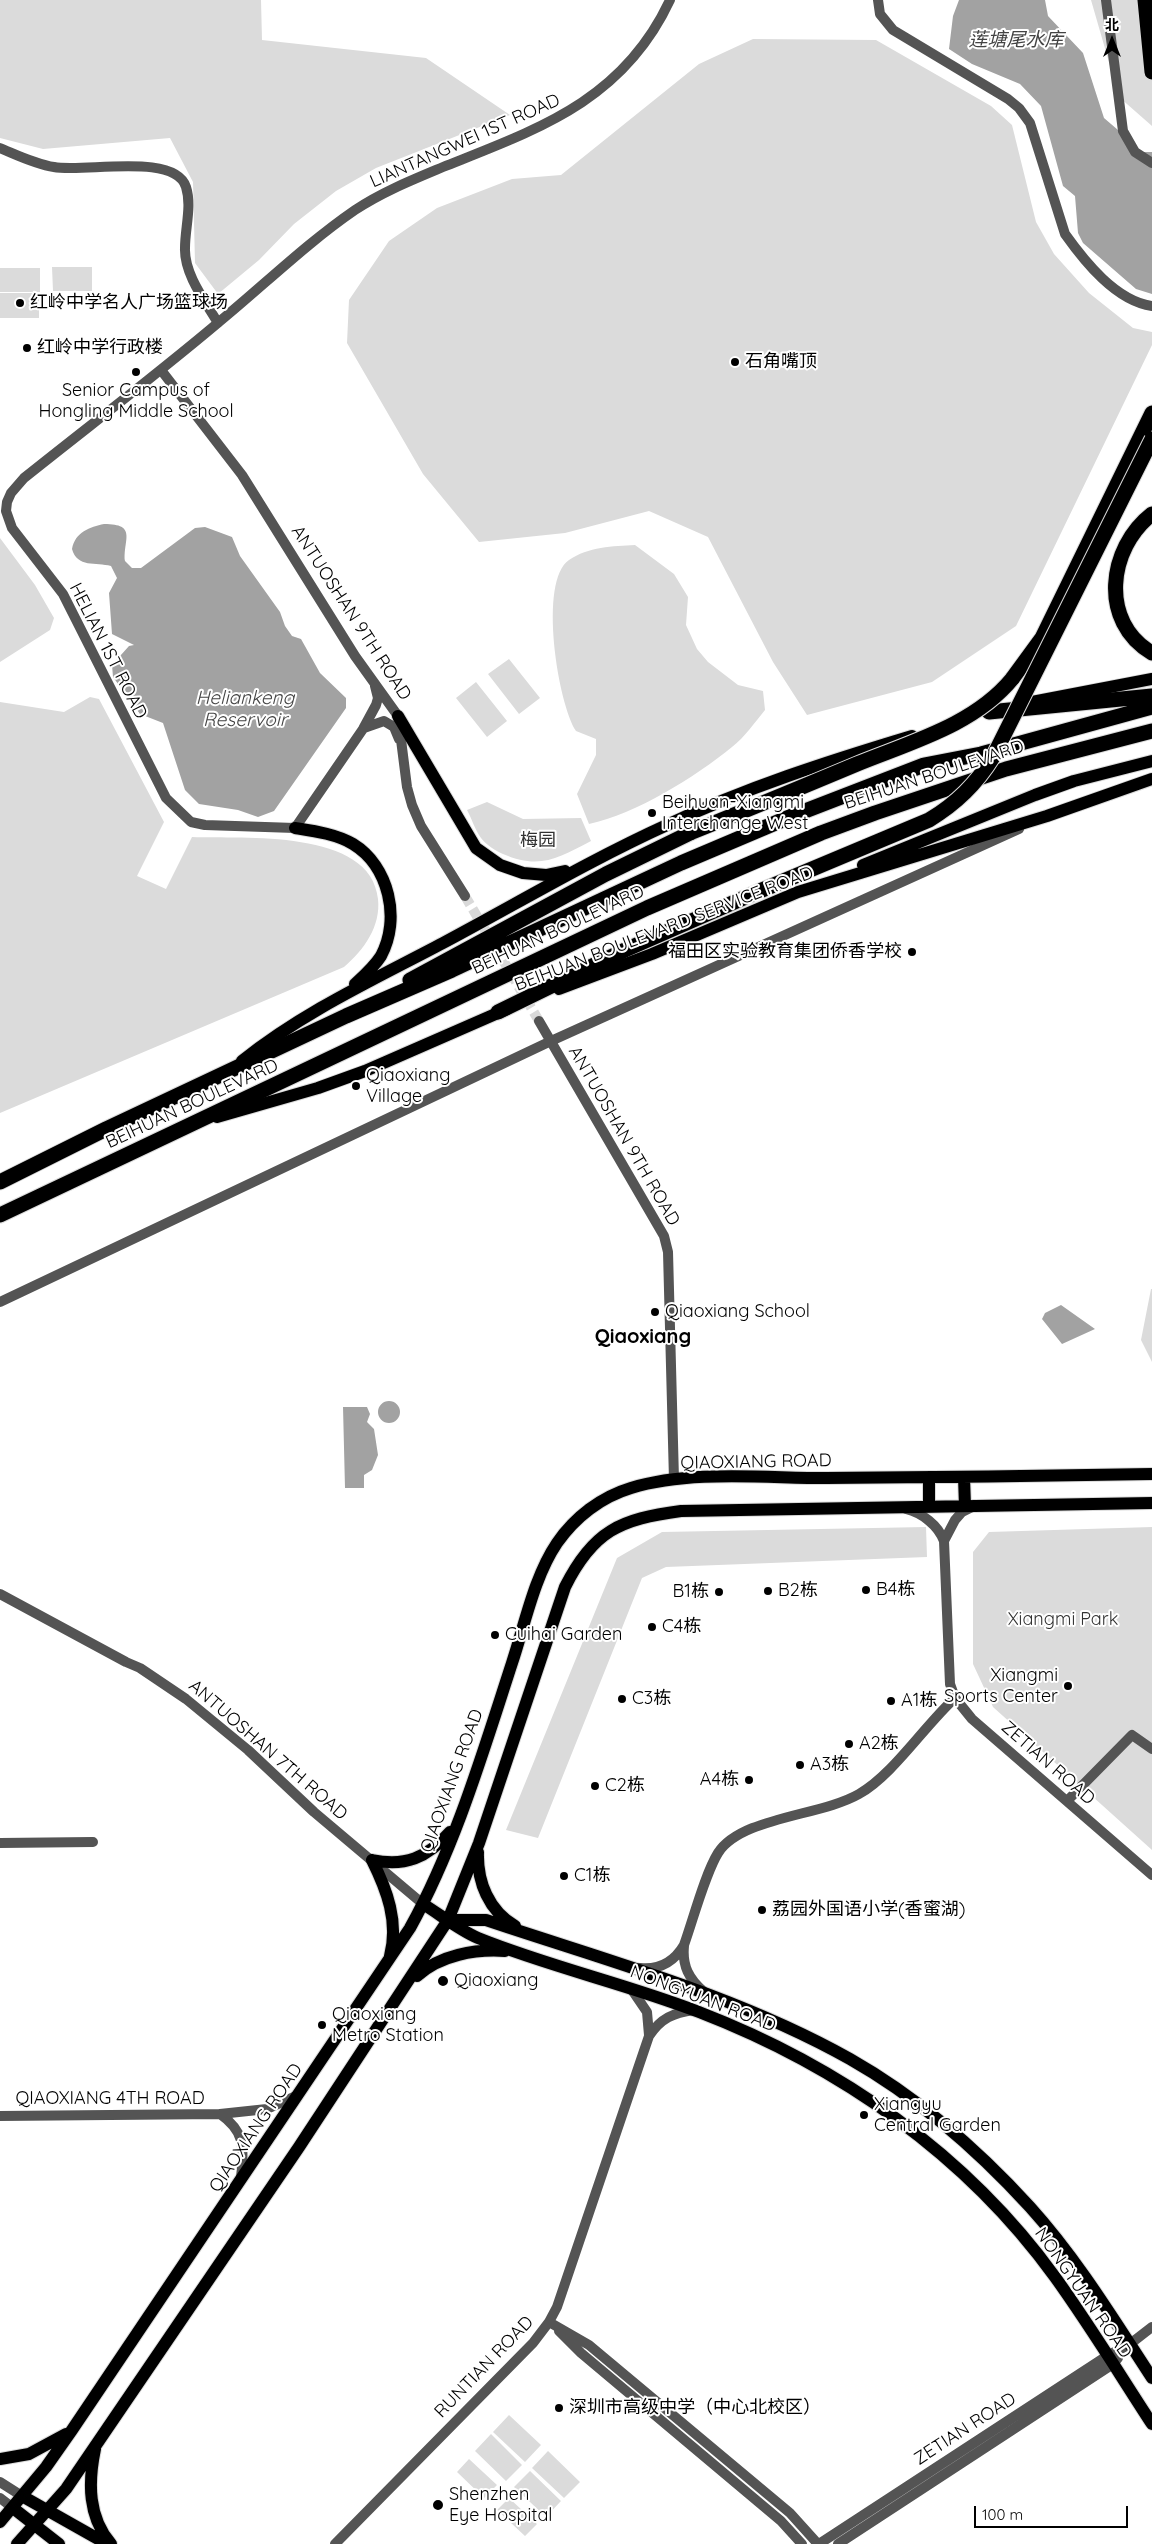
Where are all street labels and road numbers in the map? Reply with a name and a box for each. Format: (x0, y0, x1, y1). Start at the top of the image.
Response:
street label: LIANTANGWEI 1ST ROAD (367, 89, 563, 193)
street label: ANTUOSHAN 9TH ROAD (286, 522, 416, 704)
street label: HELIAN 1ST ROAD (64, 579, 152, 723)
street label: BEIHUAN BOULEVARD (841, 736, 1027, 814)
street label: BEIHUAN BOULEVARD SERVICE ROAD (511, 862, 817, 996)
street label: BEIHUAN BOULEVARD (468, 881, 648, 979)
street label: ANTUOSHAN 9TH ROAD (564, 1042, 684, 1230)
street label: BEIHUAN BOULEVARD (102, 1055, 282, 1153)
street label: QIAOXIANG ROAD (680, 1450, 832, 1474)
street label: ANTUOSHAN 7TH ROAD (184, 1675, 352, 1825)
street label: QIAOXIANG ROAD (416, 1706, 488, 1856)
street label: ZETIAN ROAD (997, 1716, 1099, 1810)
street label: NONGYUAN ROAD (627, 1961, 779, 2037)
street label: QIAOXIANG ROAD (205, 2059, 307, 2197)
street label: QIAOXIANG 4TH ROAD (15, 2088, 205, 2110)
street label: NONGYUAN ROAD (1030, 2224, 1136, 2362)
street label: RUNTIAN ROAD (430, 2312, 538, 2422)
street label: ZETIAN ROAD (910, 2388, 1020, 2470)

